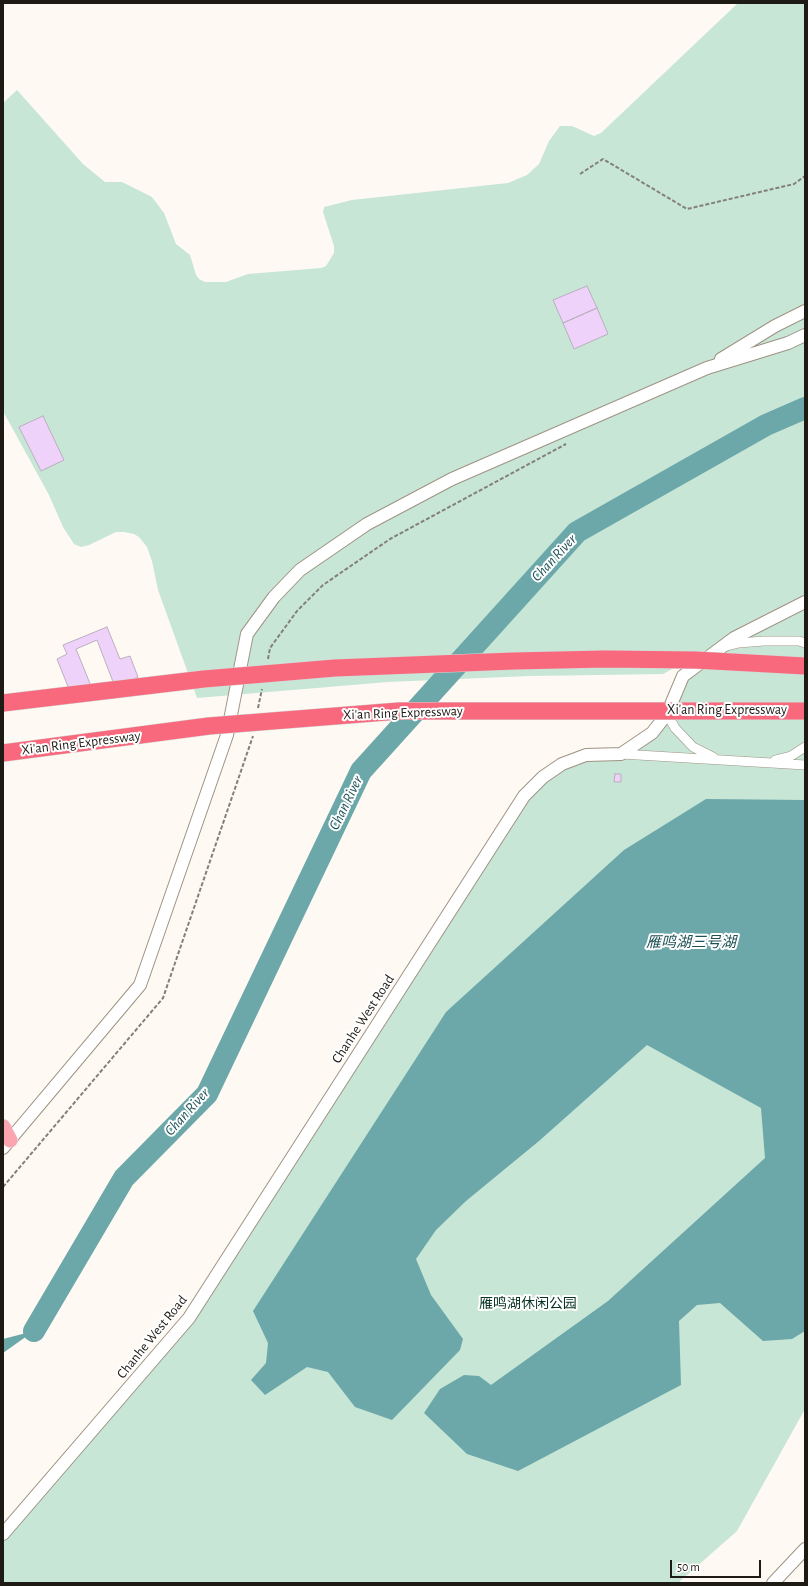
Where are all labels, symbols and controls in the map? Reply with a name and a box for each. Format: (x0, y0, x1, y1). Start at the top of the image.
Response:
water label: Chan River (528, 531, 580, 585)
street label: Xi'an Ring Expressway (667, 702, 787, 718)
street label: Xi'an Ring Expressway (343, 703, 463, 723)
street label: Xi'an Ring Expressway (20, 727, 142, 759)
water label: Chan River (325, 773, 367, 833)
water label: 雁鸣湖三号湖 (646, 933, 736, 951)
street label: Chanhe West Road (328, 972, 398, 1066)
water label: Chan River (161, 1084, 213, 1140)
street label: Chanhe West Road (113, 1292, 191, 1382)
park label: 雁鸣湖休闲公园 (479, 1296, 577, 1312)
scale bar (672, 1552, 763, 1578)
text: 50 m (677, 1561, 700, 1573)

